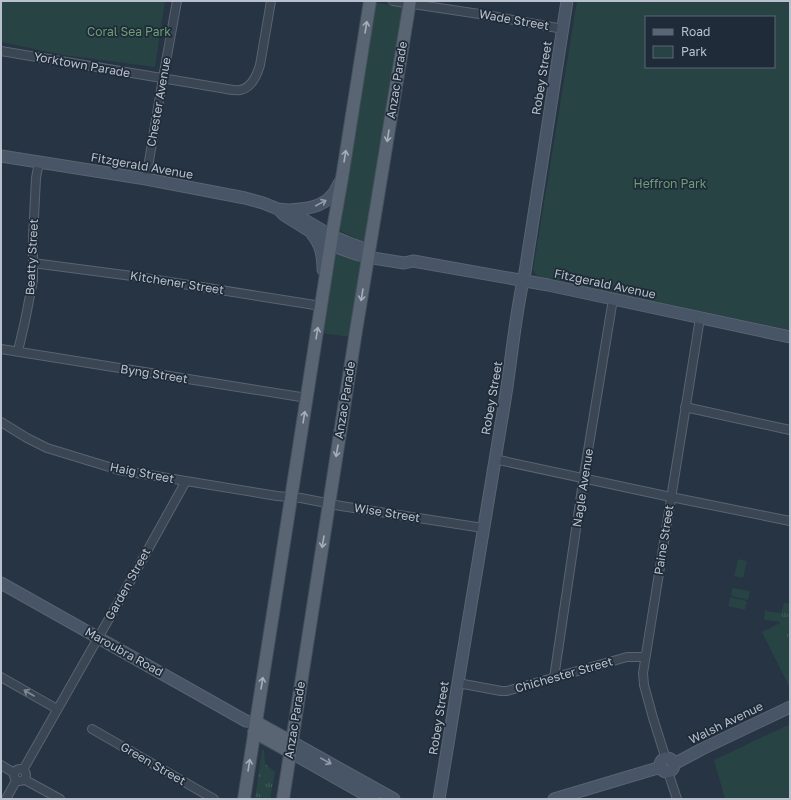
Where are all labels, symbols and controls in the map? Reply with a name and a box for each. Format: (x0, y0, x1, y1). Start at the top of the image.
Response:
street label: Wade Street (478, 6, 550, 33)
legend (645, 16, 775, 68)
one-way arrow (362, 21, 370, 34)
park label: Coral Sea Park (87, 24, 171, 39)
text: Road (681, 24, 710, 39)
street label: Anzac Parade (383, 40, 410, 120)
street label: Robey Street (528, 40, 555, 116)
text: Park (681, 44, 707, 59)
street label: Yorktown Parade (33, 49, 132, 80)
street label: Chester Avenue (143, 56, 174, 148)
one-way arrow (384, 129, 392, 142)
street label: Fitzgerald Avenue (90, 149, 194, 182)
one-way arrow (342, 150, 350, 163)
park label: Heffron Park (634, 176, 707, 191)
one-way arrow (315, 199, 327, 207)
street label: Beatty Street (22, 218, 41, 296)
street label: Fitzgerald Avenue (553, 265, 657, 302)
street label: Kitchener Street (129, 268, 225, 297)
one-way arrow (358, 288, 366, 301)
one-way arrow (313, 327, 321, 340)
street label: Anzac Parade (331, 360, 358, 440)
street label: Robey Street (478, 360, 505, 436)
street label: Byng Street (119, 361, 189, 386)
one-way arrow (300, 411, 308, 424)
one-way arrow (333, 444, 341, 457)
street label: Nagle Avenue (569, 448, 596, 528)
street label: Haig Street (109, 459, 176, 486)
street label: Wise Street (353, 500, 421, 525)
street label: Paine Street (651, 504, 676, 576)
one-way arrow (319, 535, 327, 548)
street label: Garden Street (102, 545, 154, 622)
street label: Maroubra Road (82, 624, 166, 679)
street label: Chichester Street (513, 653, 615, 696)
one-way arrow (258, 677, 266, 690)
street label: Anzac Parade (281, 680, 308, 760)
street label: Robey Street (425, 680, 452, 756)
one-way arrow (23, 688, 35, 696)
street label: Walsh Avenue (686, 698, 765, 747)
street label: Green Street (118, 739, 189, 788)
one-way arrow (320, 758, 332, 766)
one-way arrow (245, 759, 253, 772)

